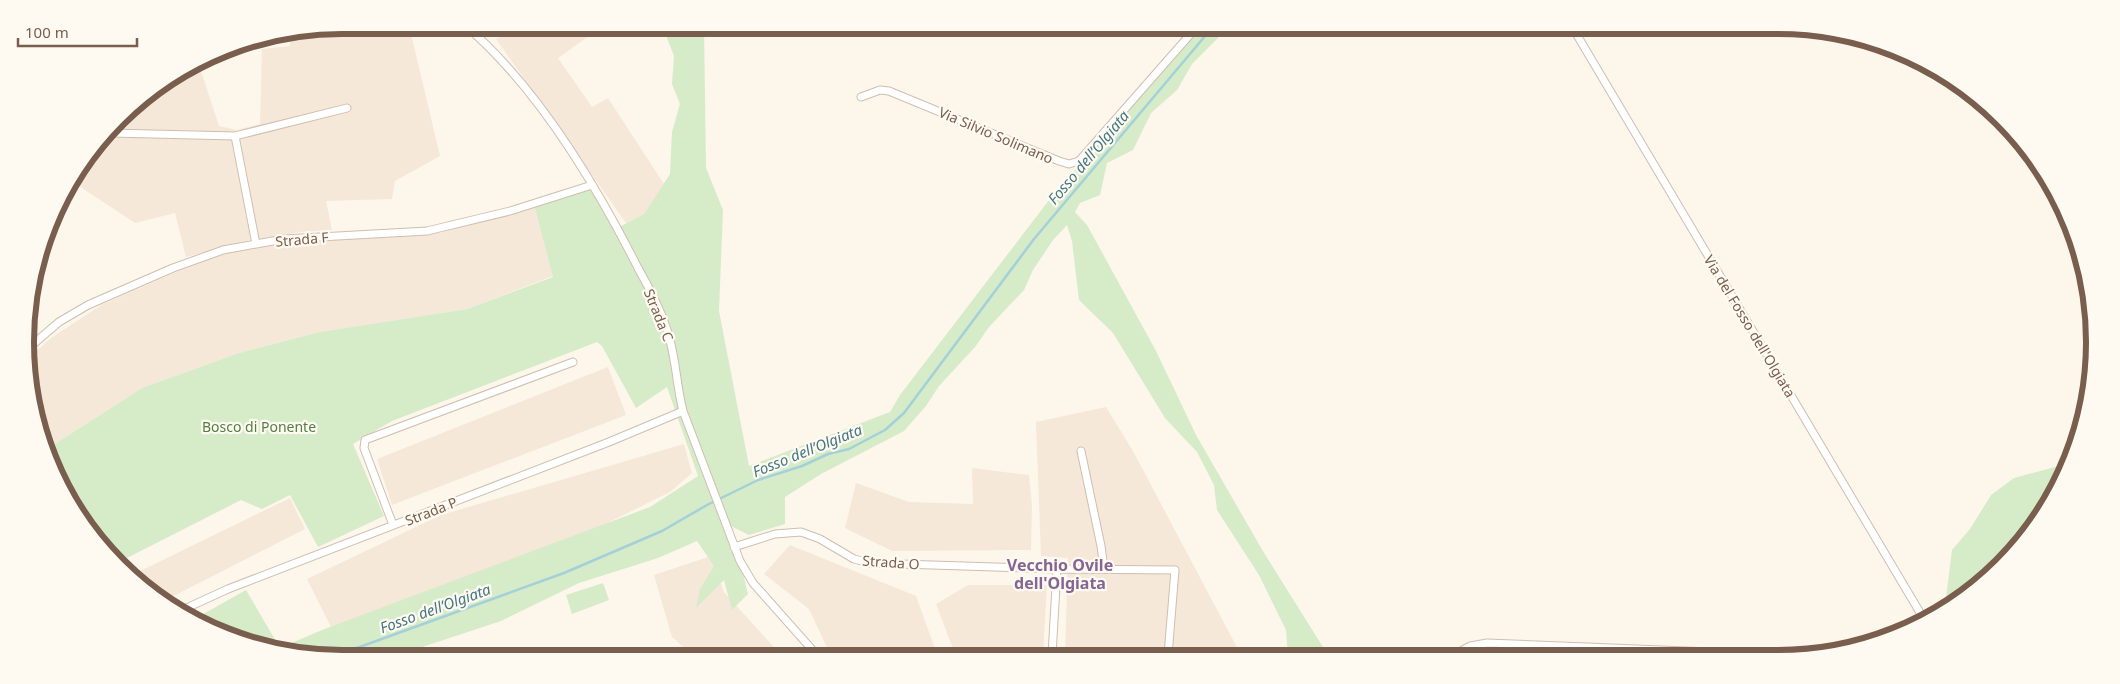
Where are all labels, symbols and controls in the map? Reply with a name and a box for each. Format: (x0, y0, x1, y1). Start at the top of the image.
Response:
scale bar (18, 15, 136, 47)
text: 100 m (25, 22, 69, 42)
street label: Via Silvio Solimano (936, 102, 1056, 168)
water label: Fosso dell’Olgiata (1043, 106, 1133, 208)
street label: Strada F (275, 227, 329, 251)
street label: Via del Fosso dell'Olgiata (1700, 251, 1800, 401)
street label: Strada C (640, 286, 678, 344)
park label: Bosco di Ponente (202, 417, 316, 436)
water label: Fosso dell’Olgiata (749, 419, 865, 481)
street label: Strada P (402, 492, 460, 530)
street label: Strada O (862, 551, 920, 573)
district label: Vecchio Ovile dell'Olgiata (1007, 554, 1113, 594)
water label: Fosso dell’Olgiata (377, 578, 494, 637)

